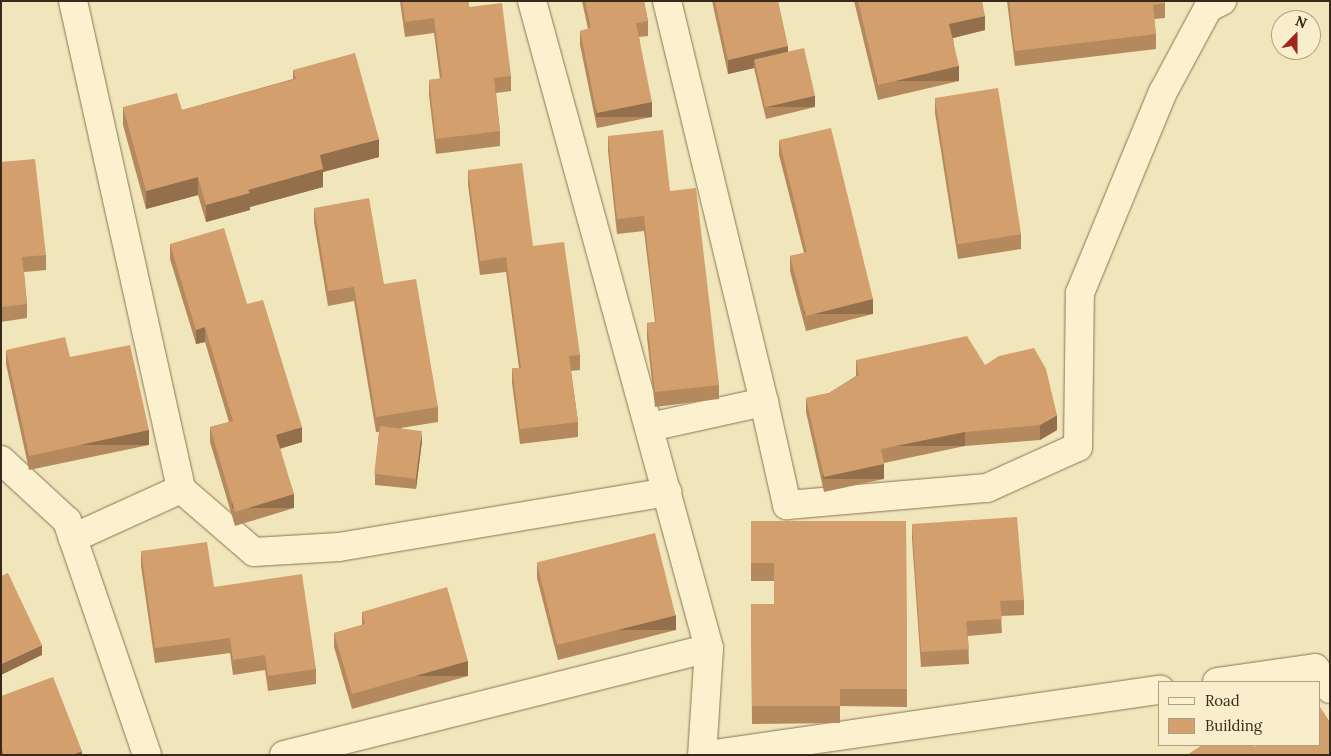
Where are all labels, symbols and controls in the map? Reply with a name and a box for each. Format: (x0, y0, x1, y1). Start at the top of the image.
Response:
north arrow (1271, 10, 1321, 60)
text: N (1293, 12, 1310, 32)
legend (1158, 681, 1321, 746)
text: Road (1205, 691, 1240, 710)
text: Building (1205, 716, 1262, 735)

